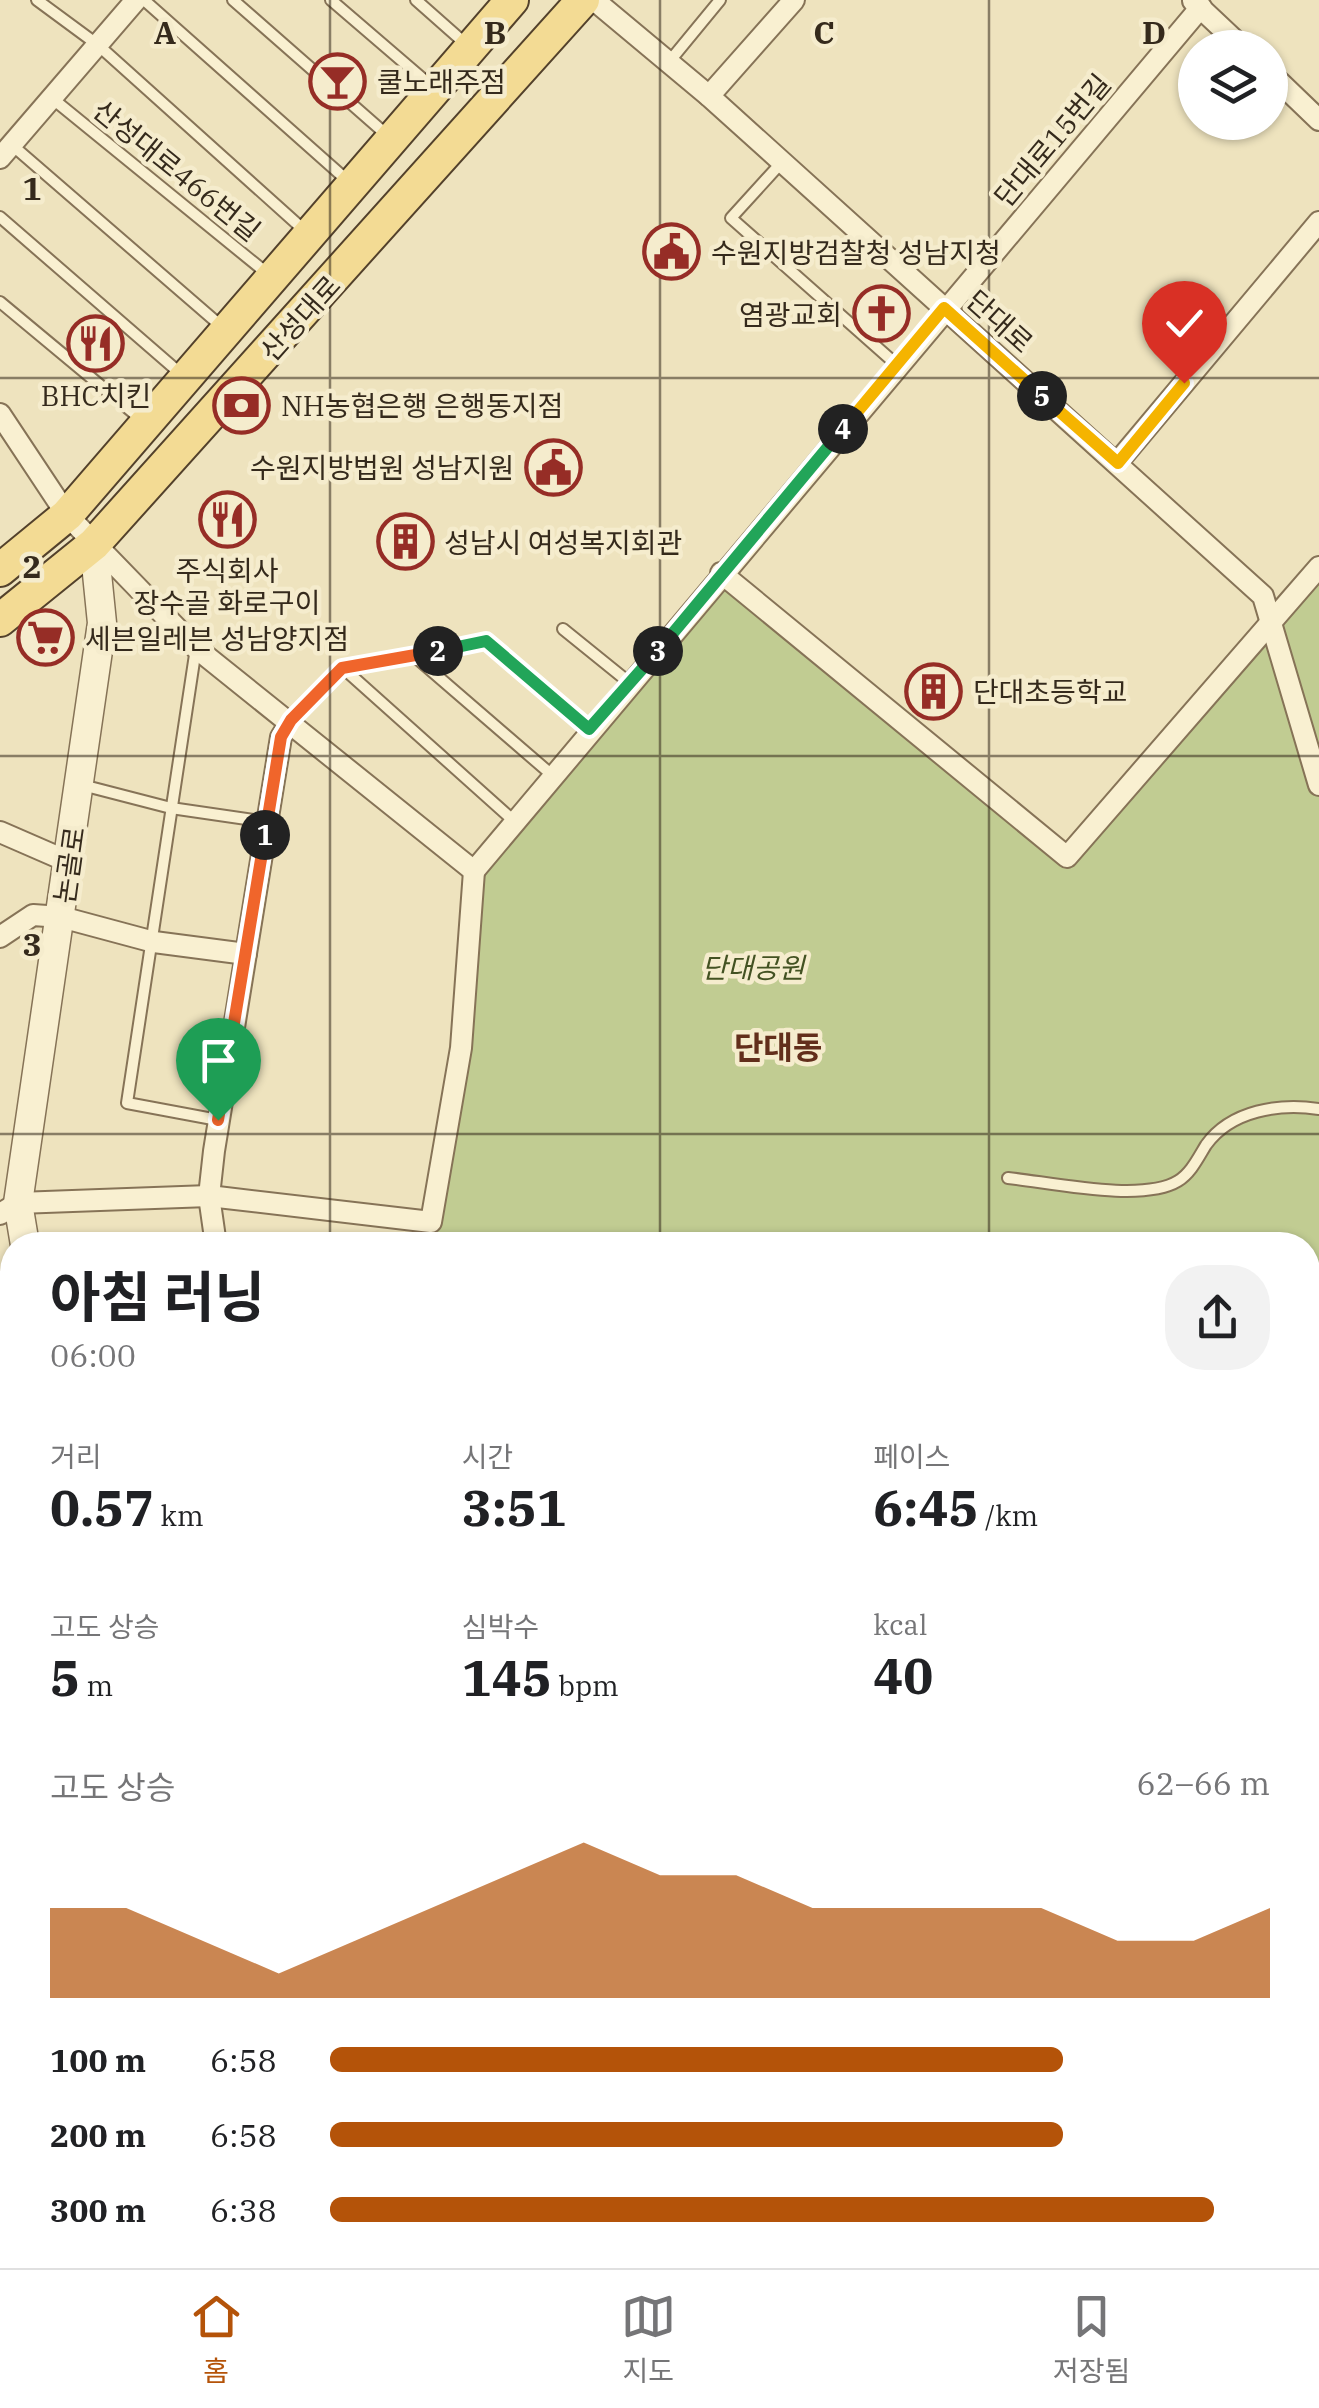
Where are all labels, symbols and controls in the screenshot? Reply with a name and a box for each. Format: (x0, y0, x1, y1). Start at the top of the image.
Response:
text: A (154, 11, 176, 53)
text: B (484, 11, 506, 53)
text: C (813, 11, 835, 53)
text: D (1142, 11, 1166, 53)
map controls (1178, 30, 1288, 140)
button: layers (1178, 30, 1288, 140)
bar icon: 쿨노래주점 (308, 51, 368, 111)
place label: 쿨노래주점 (377, 63, 506, 100)
street label: 단대로15번길 (986, 66, 1118, 214)
street label: 산성대로466번길 (86, 91, 268, 249)
text: 1 (22, 167, 42, 209)
public building icon: 수원지방검찰청 성남지청 (642, 222, 702, 282)
place label: 수원지방검찰청 성남지청 (711, 234, 1001, 271)
street label: 산성대로 (252, 267, 348, 369)
street label: 단대로 (959, 281, 1041, 361)
pin (1142, 281, 1227, 384)
church icon: 염광교회 (851, 284, 911, 344)
place label: 염광교회 (739, 296, 842, 333)
icon: check (1157, 296, 1212, 351)
restaurant icon: BHC치킨 (66, 314, 126, 374)
pin: 5 (1017, 371, 1067, 421)
bank icon: NH농협은행 은행동지점 (212, 375, 272, 435)
place label: BHC치킨 (41, 377, 151, 414)
text: 5 (1034, 377, 1050, 414)
place label: NH농협은행 은행동지점 (281, 387, 563, 424)
pin: 4 (818, 404, 868, 454)
text: 4 (835, 410, 851, 447)
public building icon: 수원지방법원 성남지원 (523, 437, 583, 497)
place label: 수원지방법원 성남지원 (250, 449, 514, 486)
restaurant icon: 주식회사 장수골 화로구이 (197, 489, 257, 549)
building icon: 성남시 여성복지회관 (375, 512, 435, 572)
place label: 성남시 여성복지회관 (444, 524, 682, 561)
text: 2 (22, 545, 42, 587)
place label: 주식회사 장수골 화로구이 (134, 552, 320, 621)
supermarket icon: 세븐일레븐 성남양지점 (16, 608, 76, 668)
place label: 세븐일레븐 성남양지점 (85, 620, 349, 657)
pin: 2 (413, 626, 463, 676)
pin: 3 (633, 626, 683, 676)
text: 2 (430, 632, 446, 669)
text: 3 (650, 632, 666, 669)
building icon: 단대초등학교 (904, 661, 964, 721)
place label: 단대초등학교 (973, 673, 1128, 710)
pin: 1 (240, 810, 290, 860)
text: 1 (257, 816, 273, 853)
street label: 논골로 (45, 824, 93, 906)
text: 3 (22, 923, 42, 965)
park label: 단대공원 (701, 949, 807, 986)
pin (176, 1018, 261, 1121)
district label: 단대동 (734, 1026, 822, 1068)
icon: arrive (191, 1033, 246, 1088)
text: 아침 러닝 (50, 1261, 265, 1332)
button: share (1165, 1265, 1270, 1370)
text: 06:00 (50, 1334, 136, 1376)
text: 거리 (50, 1438, 102, 1475)
text: 시간 (462, 1438, 513, 1475)
text: 페이스 (873, 1438, 951, 1475)
text: 0.57 (50, 1475, 154, 1540)
text: 3:51 (462, 1475, 567, 1540)
text: 6:45 (873, 1475, 978, 1540)
text: km (154, 1497, 204, 1534)
text: /km (978, 1497, 1038, 1534)
text: kcal (873, 1606, 927, 1643)
text: 고도 상승 (50, 1608, 160, 1645)
text: 심박수 (462, 1608, 539, 1645)
text: 40 (873, 1643, 933, 1708)
text: 5 (50, 1645, 80, 1710)
text: 145 (462, 1645, 552, 1710)
text: m (80, 1667, 113, 1704)
text: bpm (552, 1667, 619, 1704)
text: 62–66 m (1136, 1762, 1270, 1804)
text: 고도 상승 (50, 1766, 175, 1808)
text: 100 m (50, 2039, 146, 2081)
text: 6:58 (210, 2039, 277, 2081)
text: 200 m (50, 2114, 146, 2156)
text: 6:58 (210, 2114, 277, 2156)
text: 300 m (50, 2189, 146, 2231)
text: 6:38 (210, 2189, 277, 2231)
tab: 홈 (189, 2289, 244, 2389)
tab: 지도 (621, 2289, 676, 2389)
tab: 저장됨 (1053, 2289, 1130, 2389)

